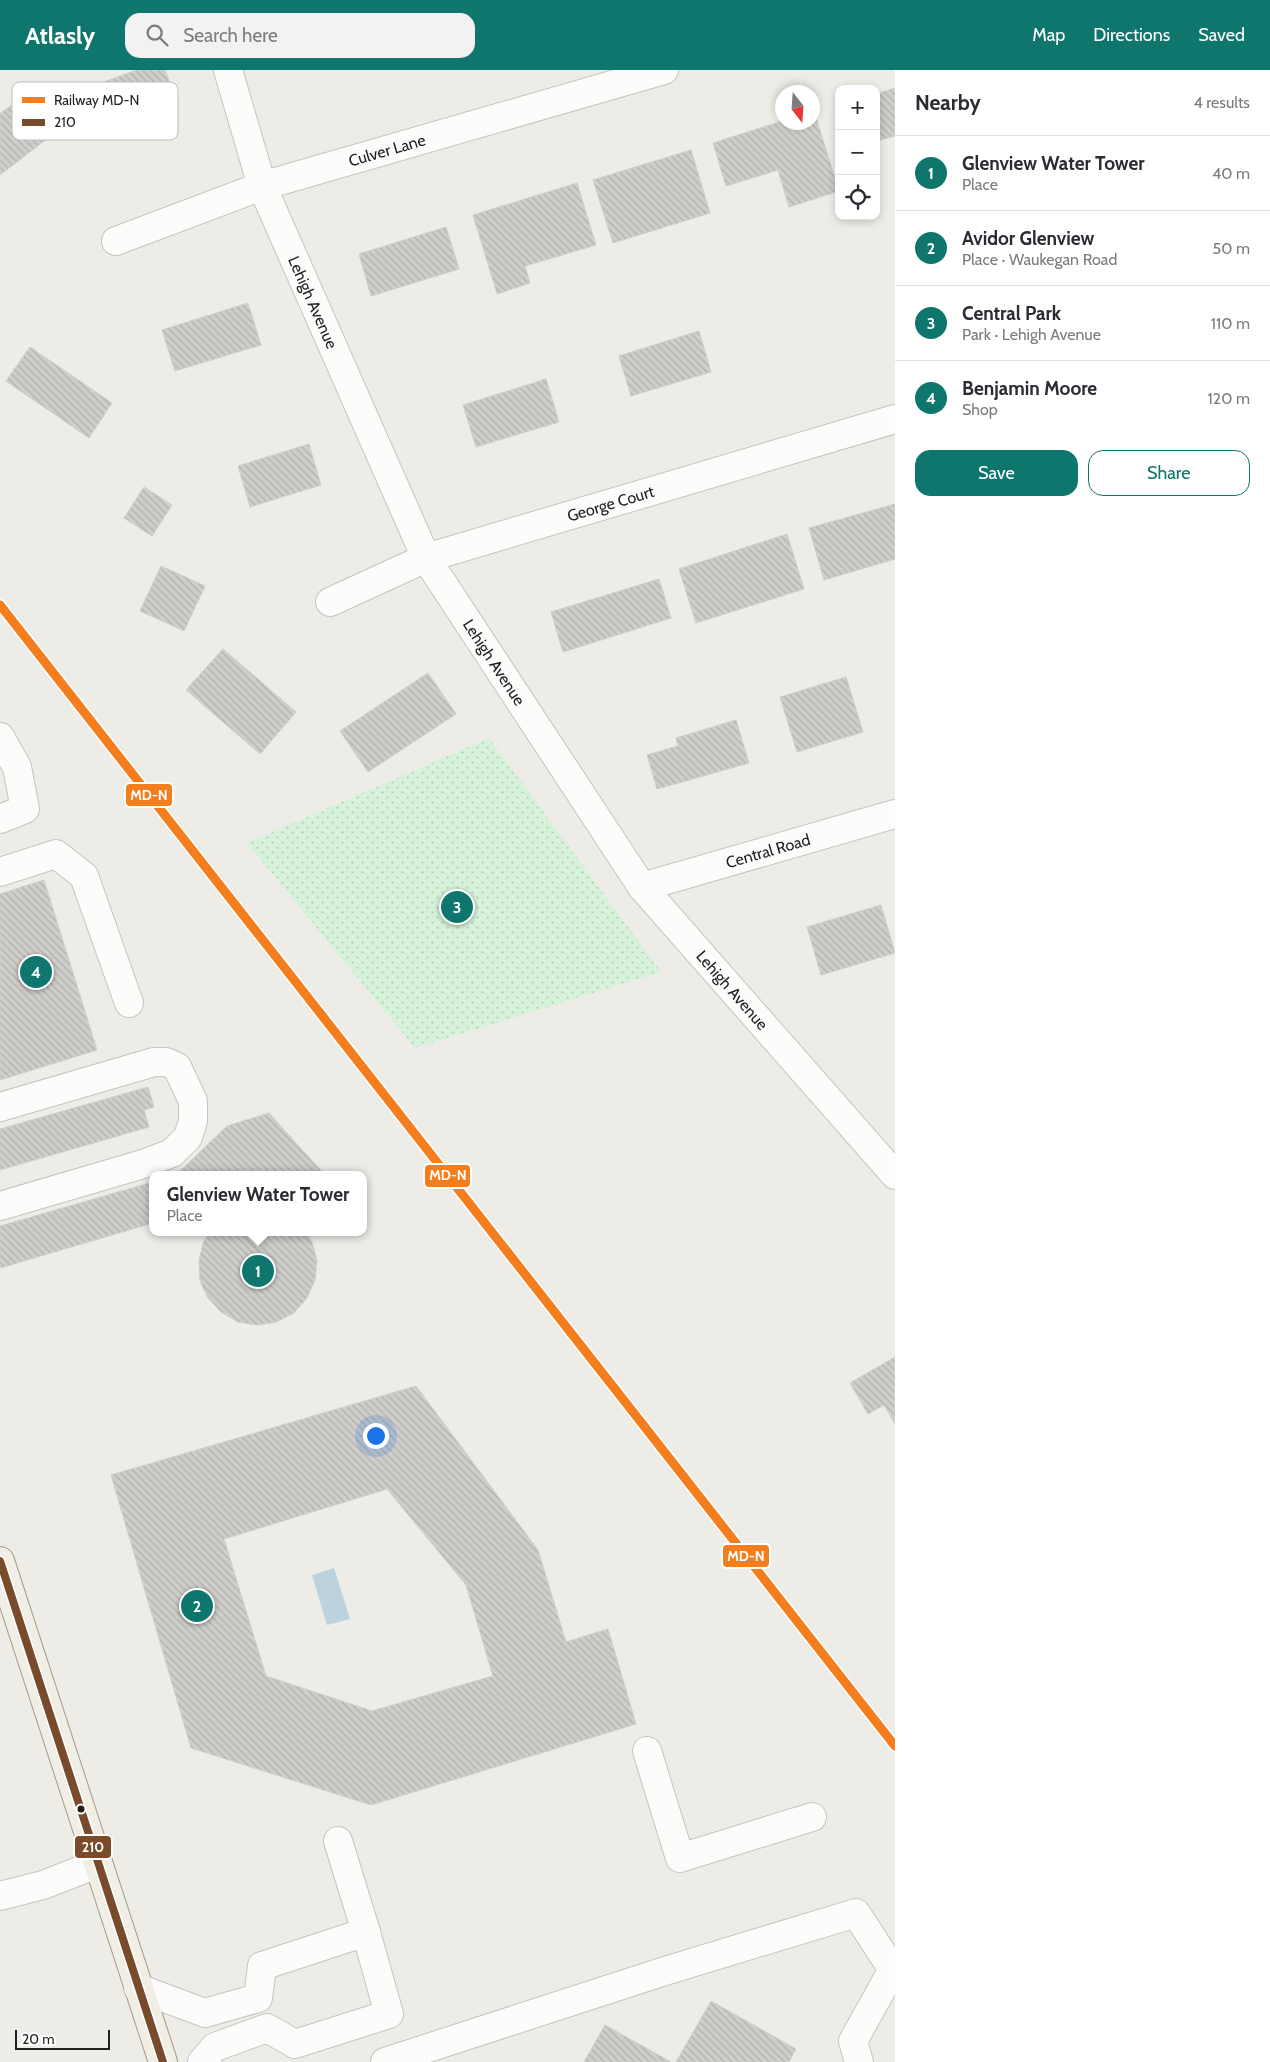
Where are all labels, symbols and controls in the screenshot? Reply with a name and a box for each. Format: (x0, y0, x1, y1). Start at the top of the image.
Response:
search box (125, 13, 475, 58)
text: Atlasly (25, 21, 95, 50)
icon: search (143, 21, 171, 49)
text: Search here (183, 24, 278, 47)
text: Map (1032, 24, 1065, 46)
text: Directions (1093, 24, 1170, 46)
text: Saved (1198, 24, 1245, 46)
legend (12, 82, 178, 140)
north arrow (775, 85, 820, 130)
map controls (835, 85, 880, 220)
button: + (835, 85, 880, 130)
text: Nearby (915, 90, 981, 115)
text: Railway MD-N (54, 91, 139, 109)
text: 4 results (1193, 93, 1250, 112)
text: 210 (54, 113, 76, 131)
street label: Culver Lane (346, 130, 428, 170)
button: − (835, 130, 880, 175)
text: Glenview Water Tower (962, 152, 1145, 175)
text: 1 (928, 164, 934, 183)
text: 40 m (1212, 164, 1250, 183)
button: locate (835, 175, 880, 220)
text: Place (962, 175, 998, 194)
text: Avidor Glenview (962, 227, 1094, 250)
text: 2 (927, 239, 935, 258)
text: 50 m (1213, 239, 1250, 258)
text: Place · Waukegan Road (962, 250, 1117, 269)
street label: Lehigh Avenue (285, 253, 342, 352)
text: Central Park (962, 302, 1061, 325)
text: 3 (927, 314, 935, 333)
text: 110 m (1211, 314, 1250, 333)
text: Park · Lehigh Avenue (962, 325, 1101, 344)
text: Benjamin Moore (962, 377, 1097, 400)
text: 4 (926, 389, 936, 408)
text: 120 m (1208, 389, 1250, 408)
text: Shop (962, 400, 998, 419)
button: Save (915, 450, 1078, 496)
button: Share (1088, 450, 1250, 496)
street label: George Court (565, 481, 657, 525)
street label: Lehigh Avenue (459, 615, 530, 709)
line badge: MD-N (125, 783, 173, 807)
text: MD-N (130, 786, 168, 804)
street label: Central Road (724, 830, 812, 872)
pin: 3 (441, 888, 473, 926)
street label: Lehigh Avenue (693, 946, 772, 1033)
pin: 4 (20, 953, 52, 991)
line badge: MD-N (424, 1164, 471, 1188)
text: MD-N (429, 1166, 467, 1184)
popup (149, 1171, 367, 1236)
text: Glenview Water Tower (167, 1183, 349, 1206)
text: Place (167, 1206, 203, 1225)
pin: 1 (242, 1252, 274, 1290)
your location (363, 1423, 389, 1449)
line badge: MD-N (722, 1544, 770, 1568)
text: MD-N (727, 1547, 765, 1565)
pin: 2 (181, 1587, 213, 1625)
unlabelled marker (76, 1804, 86, 1814)
line badge: 210 (74, 1835, 112, 1859)
text: 210 (82, 1838, 104, 1856)
scale bar (15, 2027, 110, 2050)
text: 20 m (22, 2030, 55, 2048)

